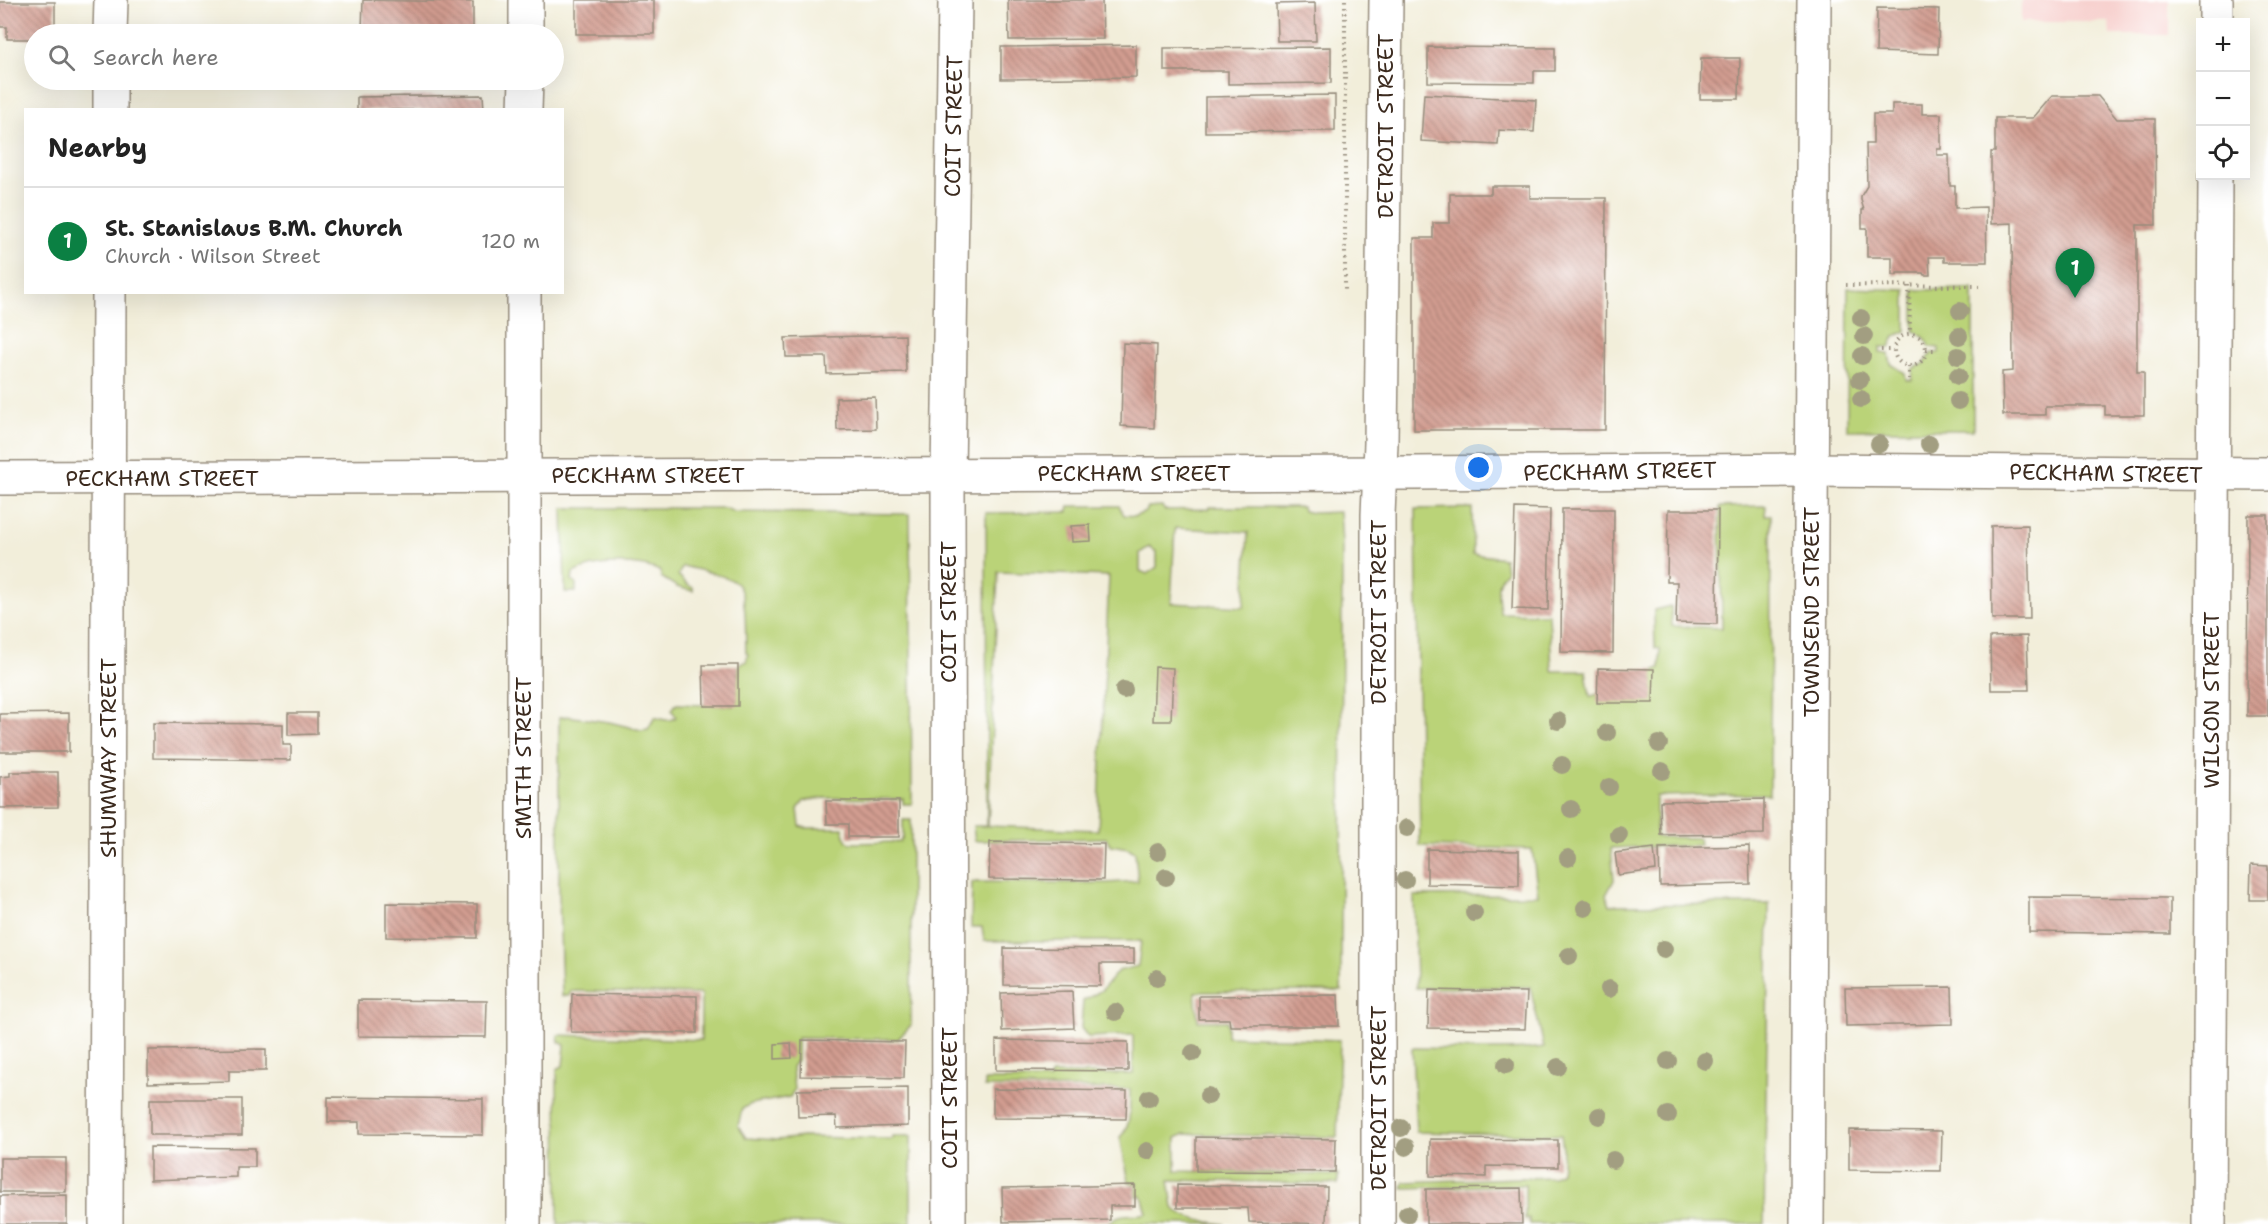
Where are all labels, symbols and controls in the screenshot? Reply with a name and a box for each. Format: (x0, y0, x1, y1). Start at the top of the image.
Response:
map controls (2196, 18, 2250, 180)
button: + (2196, 18, 2250, 72)
search box (24, 24, 564, 90)
street label: DETROIT STREET (1371, 33, 1400, 219)
icon: search (45, 41, 78, 74)
text: Search here (93, 43, 219, 72)
street label: COIT STREET (938, 54, 969, 197)
button: − (2196, 72, 2250, 126)
button: locate (2196, 126, 2250, 180)
text: Nearby (48, 130, 147, 165)
text: St. Stanislaus B.M. Church (105, 214, 403, 243)
text: 1 (63, 228, 72, 254)
text: 120 m (481, 228, 540, 254)
text: Church · Wilson Street (105, 243, 321, 269)
pin: 1 (2056, 248, 2094, 298)
your location (1464, 453, 1493, 482)
street label: PECKHAM STREET (1523, 455, 1717, 488)
street label: PECKHAM STREET (2009, 457, 2203, 490)
street label: PECKHAM STREET (1037, 459, 1231, 488)
street label: PECKHAM STREET (551, 461, 745, 490)
street label: PECKHAM STREET (65, 464, 259, 493)
street label: TOWNSEND STREET (1797, 506, 1826, 717)
street label: DETROIT STREET (1364, 519, 1393, 705)
street label: COIT STREET (934, 541, 963, 683)
street label: WILSON STREET (2197, 611, 2226, 789)
street label: SHUMWAY STREET (94, 658, 123, 858)
street label: SMITH STREET (509, 676, 538, 839)
street label: DETROIT STREET (1364, 1005, 1393, 1191)
street label: COIT STREET (935, 1027, 964, 1169)

